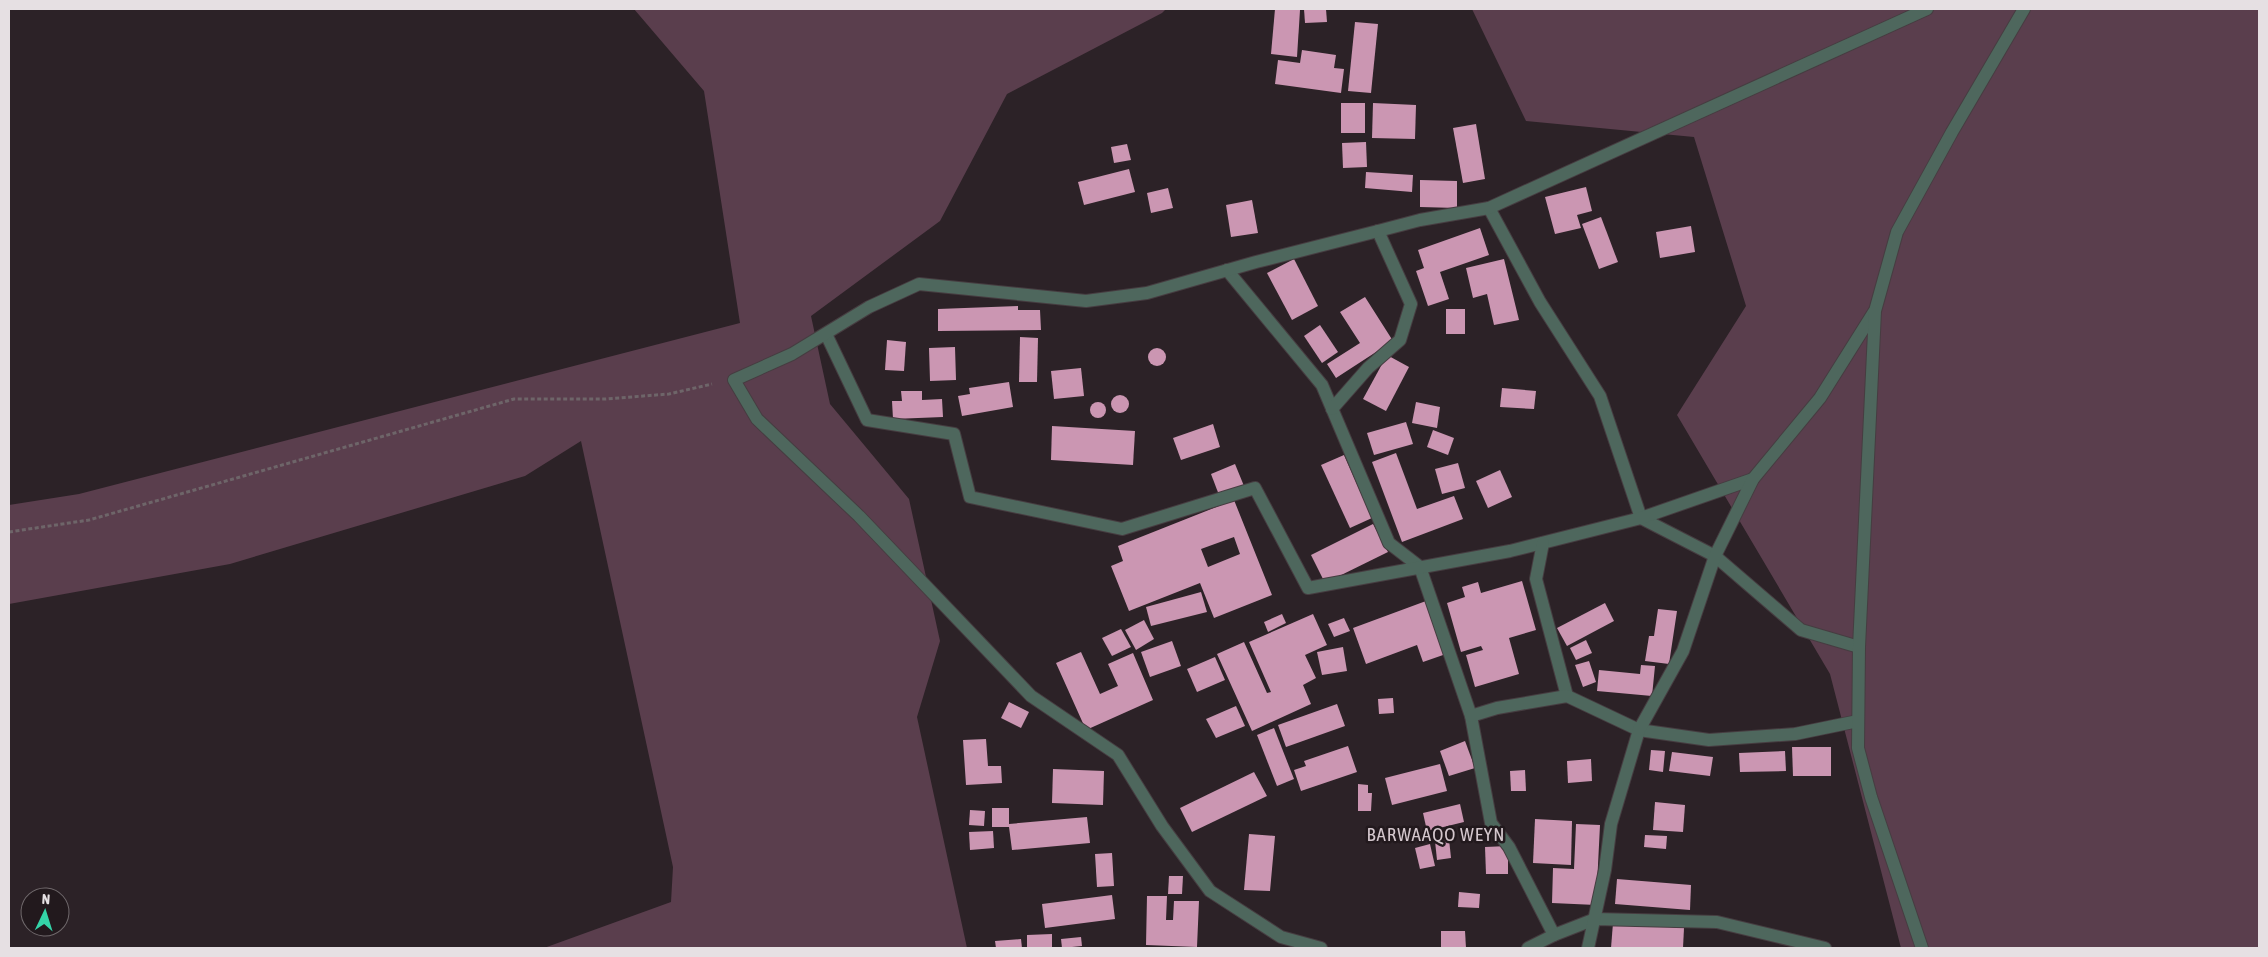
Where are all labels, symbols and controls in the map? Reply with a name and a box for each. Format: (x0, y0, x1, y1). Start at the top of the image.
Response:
district label: BARWAAQO WEYN (1367, 823, 1505, 845)
north arrow (20, 887, 70, 937)
text: N (41, 891, 51, 907)

